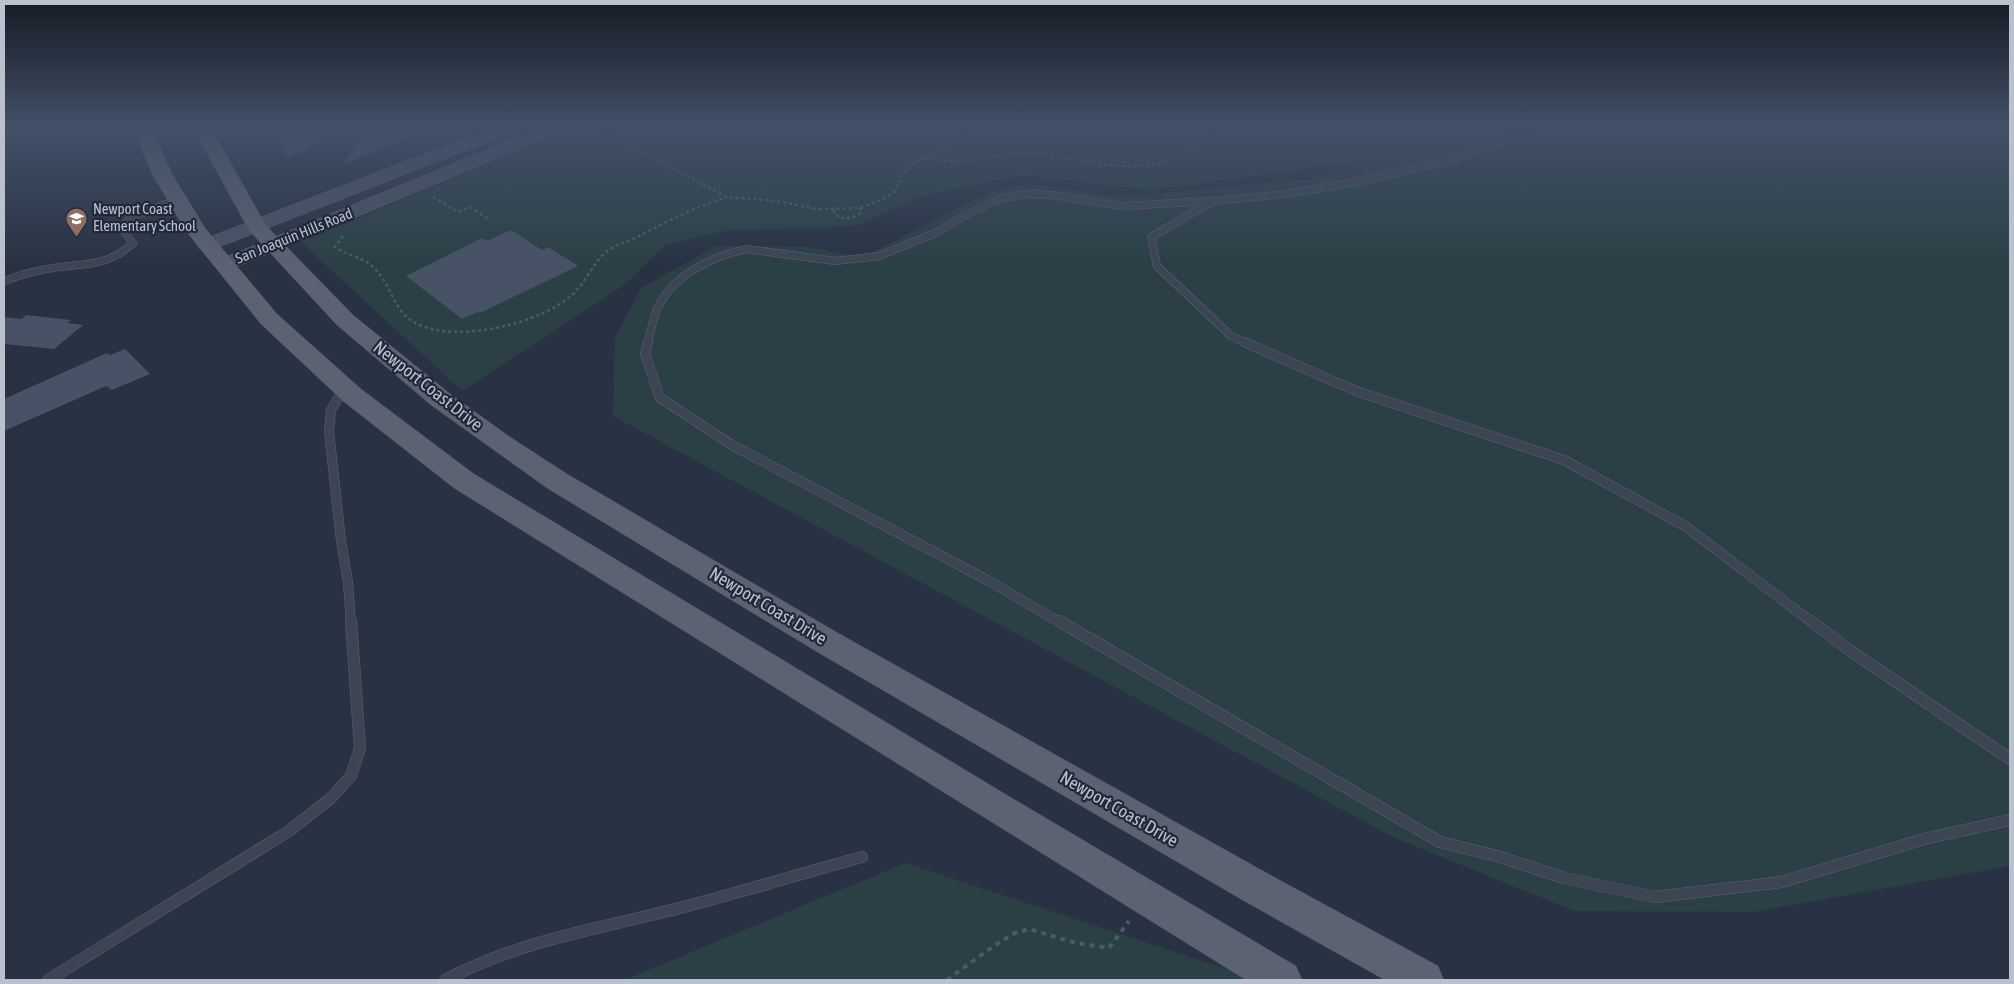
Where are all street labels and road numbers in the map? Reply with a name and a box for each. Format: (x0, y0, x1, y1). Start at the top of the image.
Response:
street label: San Joaquin Hills Road (233, 204, 355, 267)
street label: Newport Coast Drive (369, 336, 487, 435)
street label: Newport Coast Drive (706, 562, 831, 649)
street label: Newport Coast Drive (1056, 766, 1182, 851)

